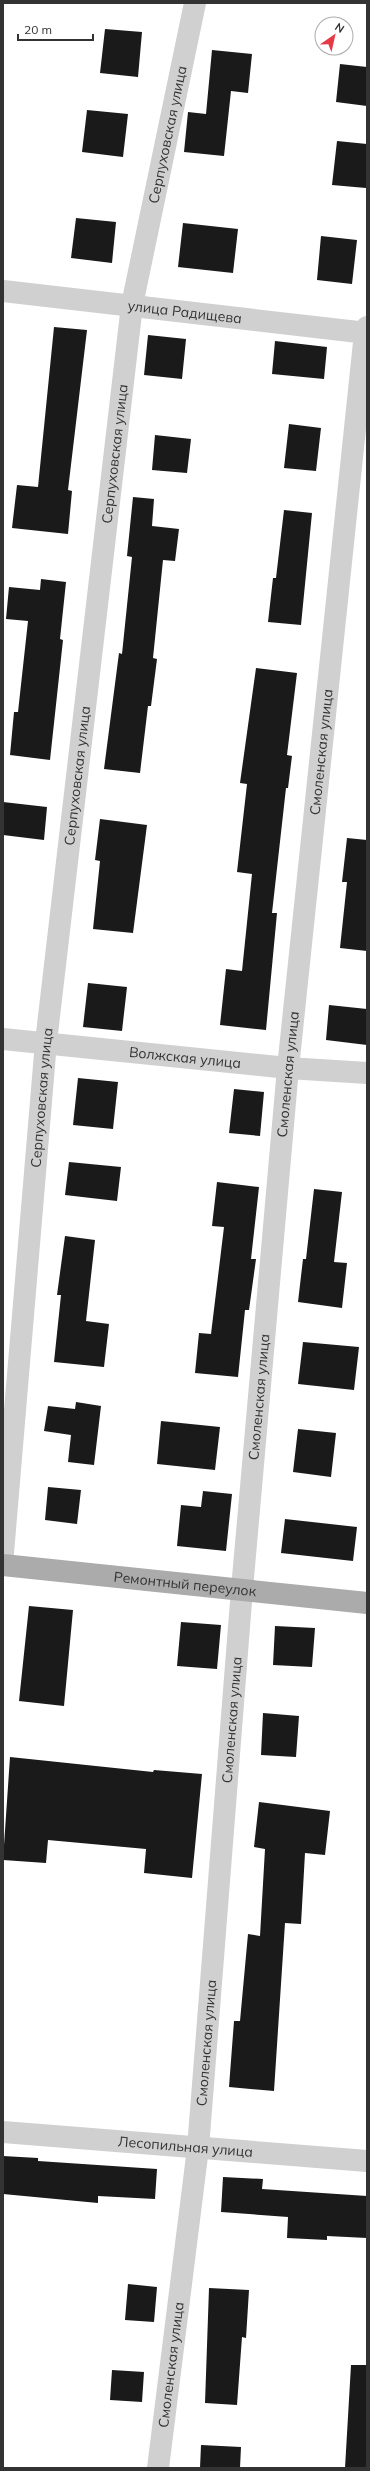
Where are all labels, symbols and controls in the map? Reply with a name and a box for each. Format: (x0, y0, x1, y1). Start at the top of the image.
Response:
scale bar (18, 16, 93, 42)
north arrow (314, 16, 354, 56)
text: N (332, 20, 347, 36)
text: 20 m (24, 22, 52, 37)
street label: Серпуховская улица (144, 64, 191, 205)
street label: улица Радищева (127, 296, 243, 327)
street label: Серпуховская улица (98, 383, 132, 525)
street label: Смоленская улица (306, 688, 337, 816)
street label: Серпуховская улица (60, 705, 94, 846)
street label: Смоленская улица (273, 1010, 303, 1138)
street label: Серпуховская улица (26, 1027, 57, 1168)
street label: Волжская улица (128, 1043, 242, 1072)
street label: Смоленская улица (244, 1333, 273, 1461)
street label: Ремонтный переулок (113, 1568, 258, 1600)
street label: Смоленская улица (218, 1656, 246, 1784)
street label: Смоленская улица (192, 1979, 220, 2107)
street label: Лесопильная улица (117, 2132, 254, 2161)
street label: Смоленская улица (154, 2301, 188, 2429)

